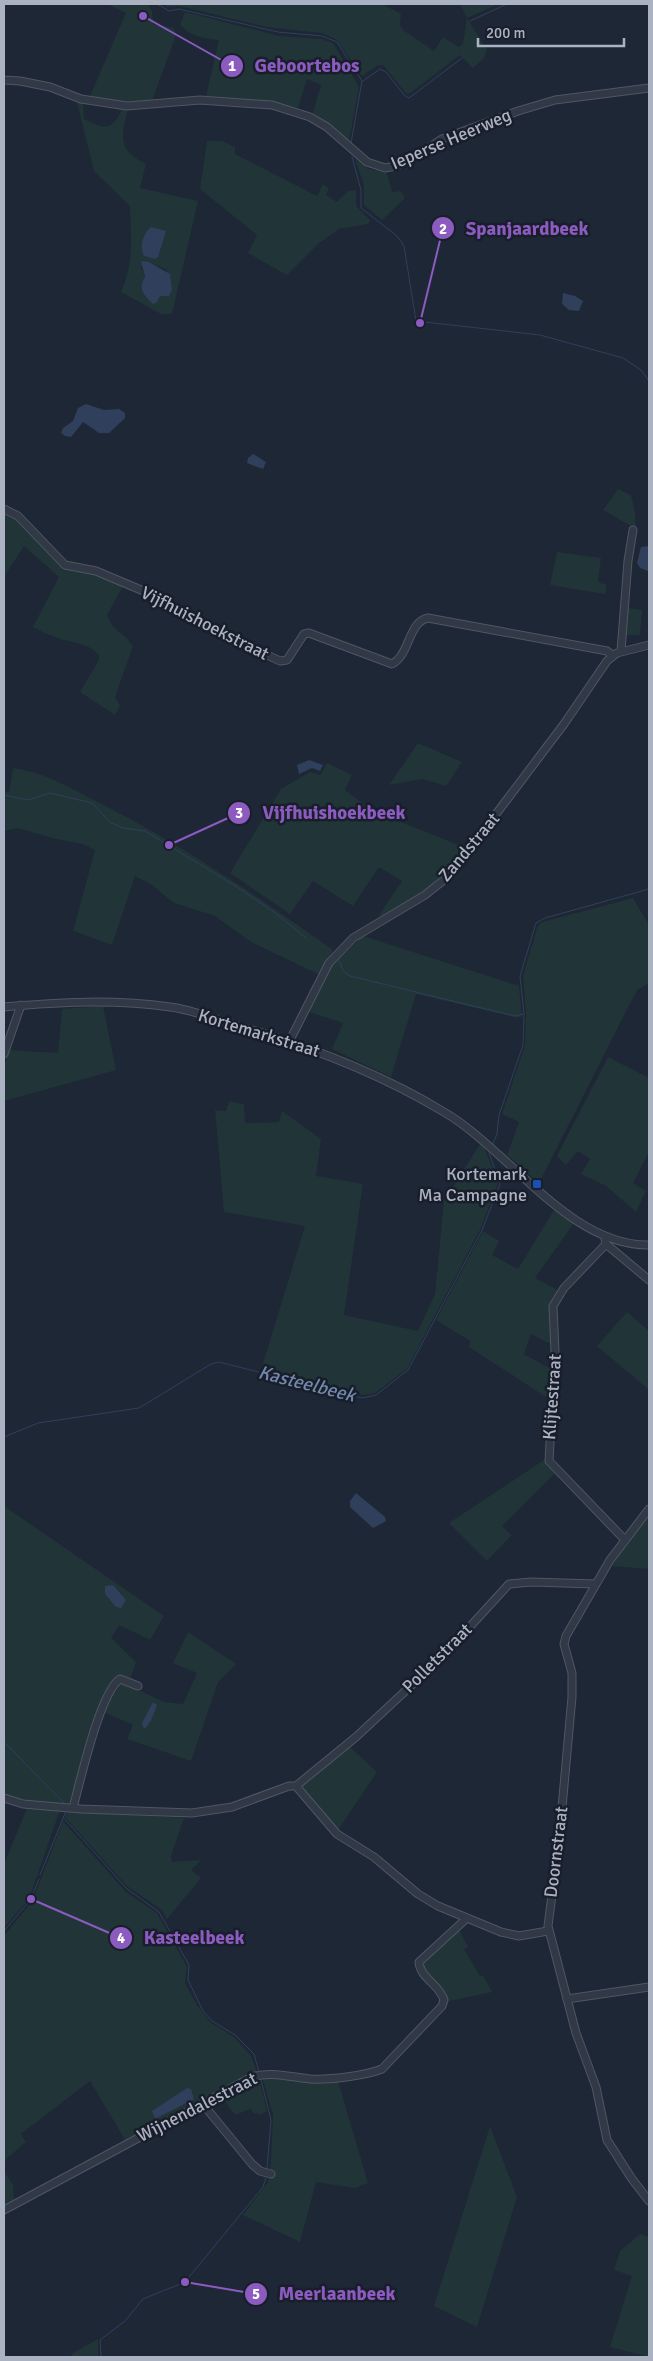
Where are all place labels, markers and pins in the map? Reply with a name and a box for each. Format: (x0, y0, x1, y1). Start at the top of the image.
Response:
callout: Geboortebos (220, 49, 370, 83)
callout: Spanjaardbeek (430, 211, 598, 245)
callout: Vijfhuishoekbeek (227, 796, 415, 830)
place label: Kortemark Ma Campagne (418, 1163, 527, 1206)
marker: Kortemark Ma Campagne (531, 1178, 543, 1190)
callout: Kasteelbeek (109, 1921, 254, 1955)
callout: Meerlaanbeek (243, 2277, 405, 2311)

